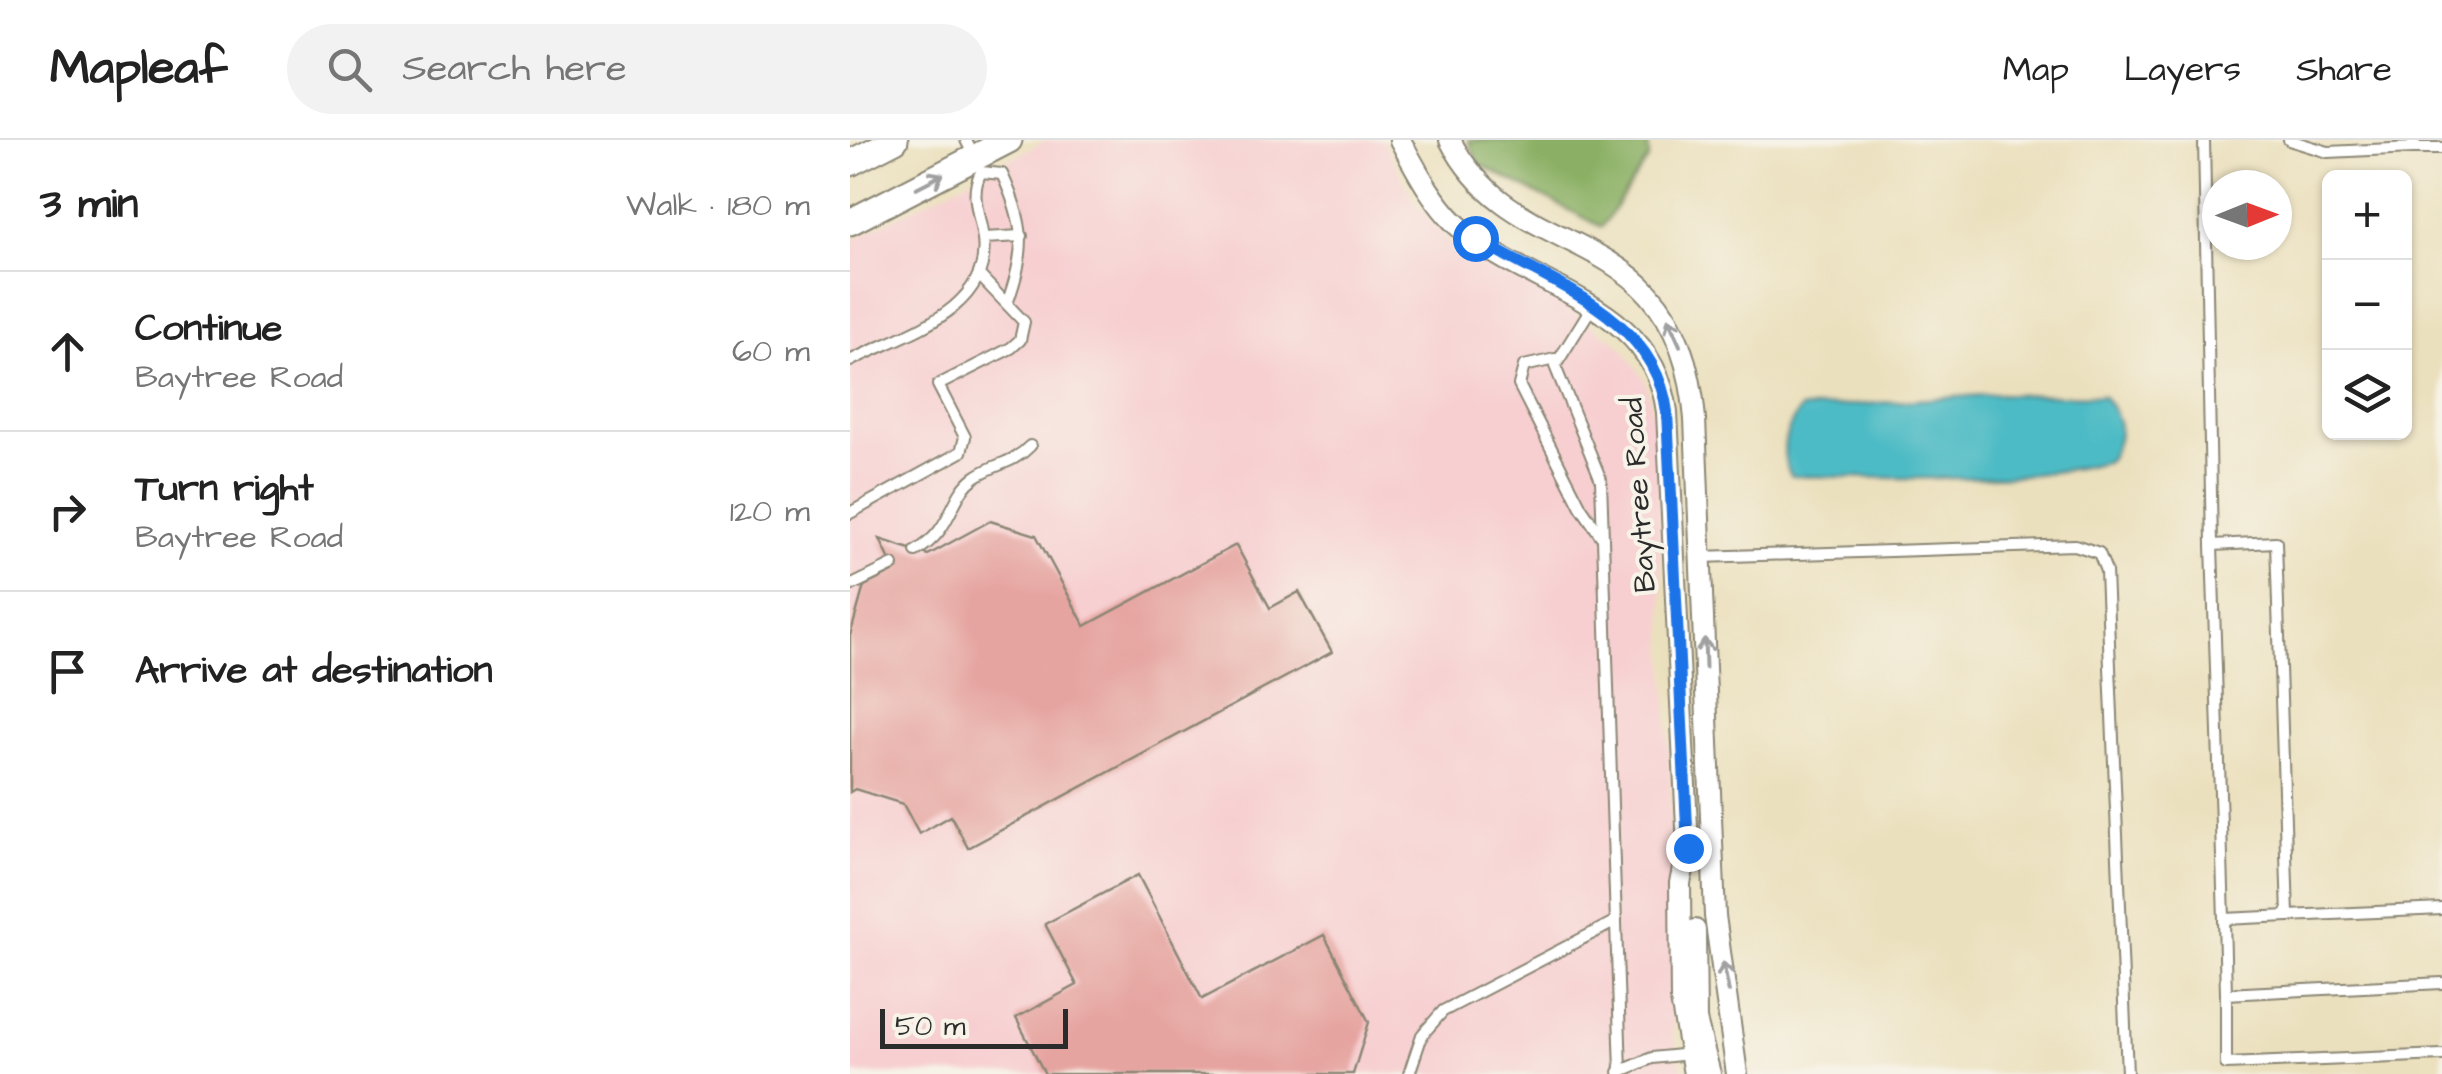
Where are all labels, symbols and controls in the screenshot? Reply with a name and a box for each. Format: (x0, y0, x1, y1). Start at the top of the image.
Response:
search box (287, 24, 987, 114)
text: Mapleaf (50, 36, 227, 102)
icon: search (322, 42, 377, 97)
text: Search here (402, 43, 627, 95)
text: Map (2003, 45, 2069, 94)
text: Layers (2124, 45, 2241, 94)
text: Share (2296, 45, 2392, 94)
north arrow (2202, 170, 2292, 260)
map controls (2322, 170, 2412, 440)
button: + (2322, 170, 2412, 260)
one-way arrow (914, 171, 944, 190)
text: 3 min (40, 176, 138, 234)
text: Walk · 180 m (626, 183, 810, 228)
route start (1453, 216, 1499, 262)
button: − (2322, 260, 2412, 350)
text: Continue (135, 303, 282, 355)
one-way arrow (1663, 318, 1682, 348)
icon: ahead (40, 324, 95, 379)
text: 60 m (732, 329, 810, 374)
button: layers (2322, 350, 2412, 440)
text: Baytree Road (135, 355, 343, 400)
street label: Baytree Road (1611, 396, 1668, 594)
text: Turn right (135, 463, 314, 515)
icon: right (40, 484, 95, 539)
text: 120 m (730, 489, 810, 534)
text: Baytree Road (135, 515, 343, 560)
one-way arrow (1695, 638, 1714, 670)
icon: arrive (40, 644, 95, 699)
text: Arrive at destination (135, 645, 492, 697)
route end (1666, 826, 1712, 872)
one-way arrow (1715, 962, 1734, 994)
scale bar (880, 1004, 1068, 1048)
text: 50 m (895, 1007, 966, 1046)

